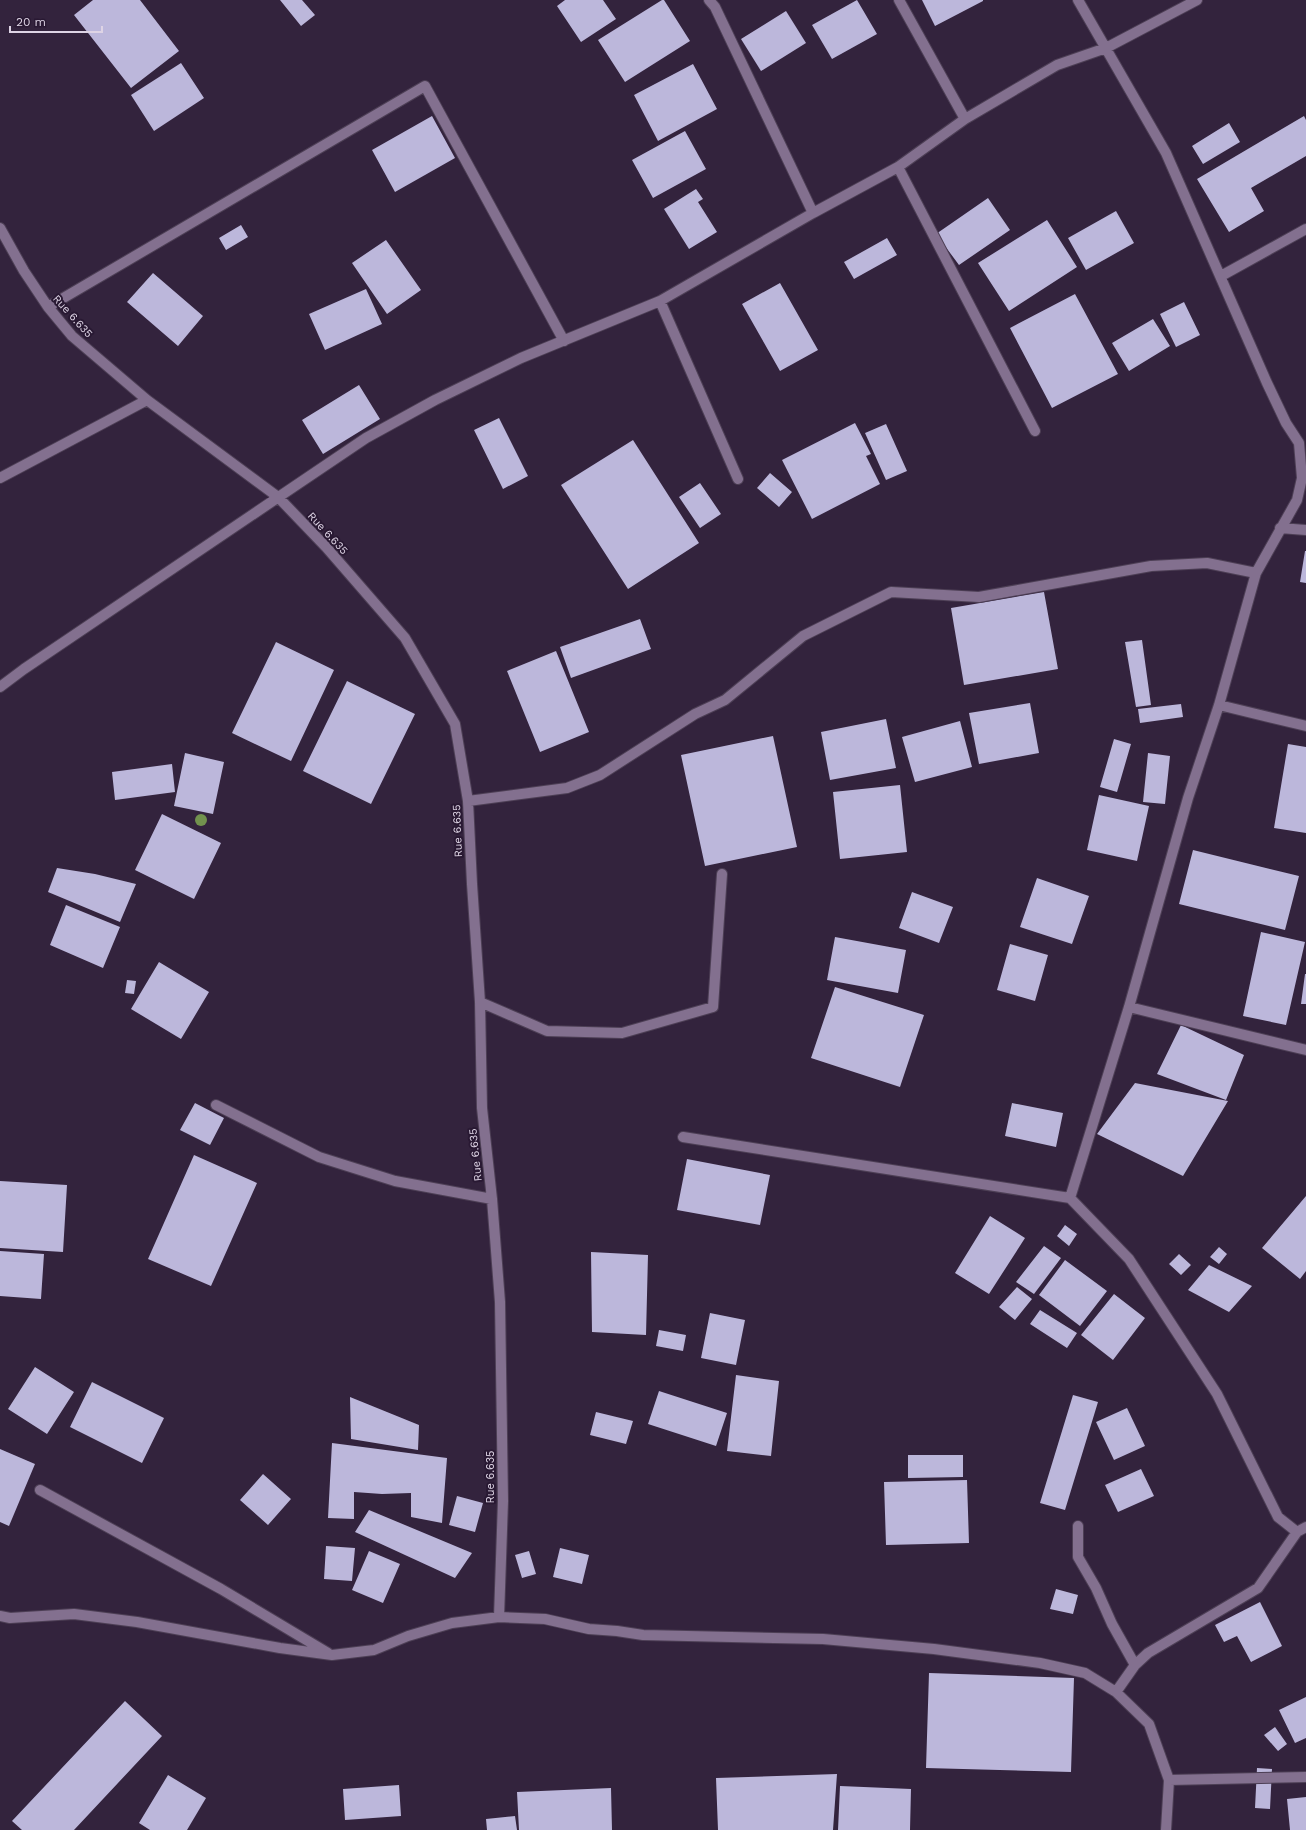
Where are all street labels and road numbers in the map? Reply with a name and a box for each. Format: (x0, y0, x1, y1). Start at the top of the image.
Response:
street label: Rue 6.635 (50, 292, 95, 340)
street label: Rue 6.635 (305, 510, 350, 557)
street label: Rue 6.635 (450, 804, 465, 858)
street label: Rue 6.635 (466, 1128, 485, 1182)
street label: Rue 6.635 (484, 1450, 497, 1504)

